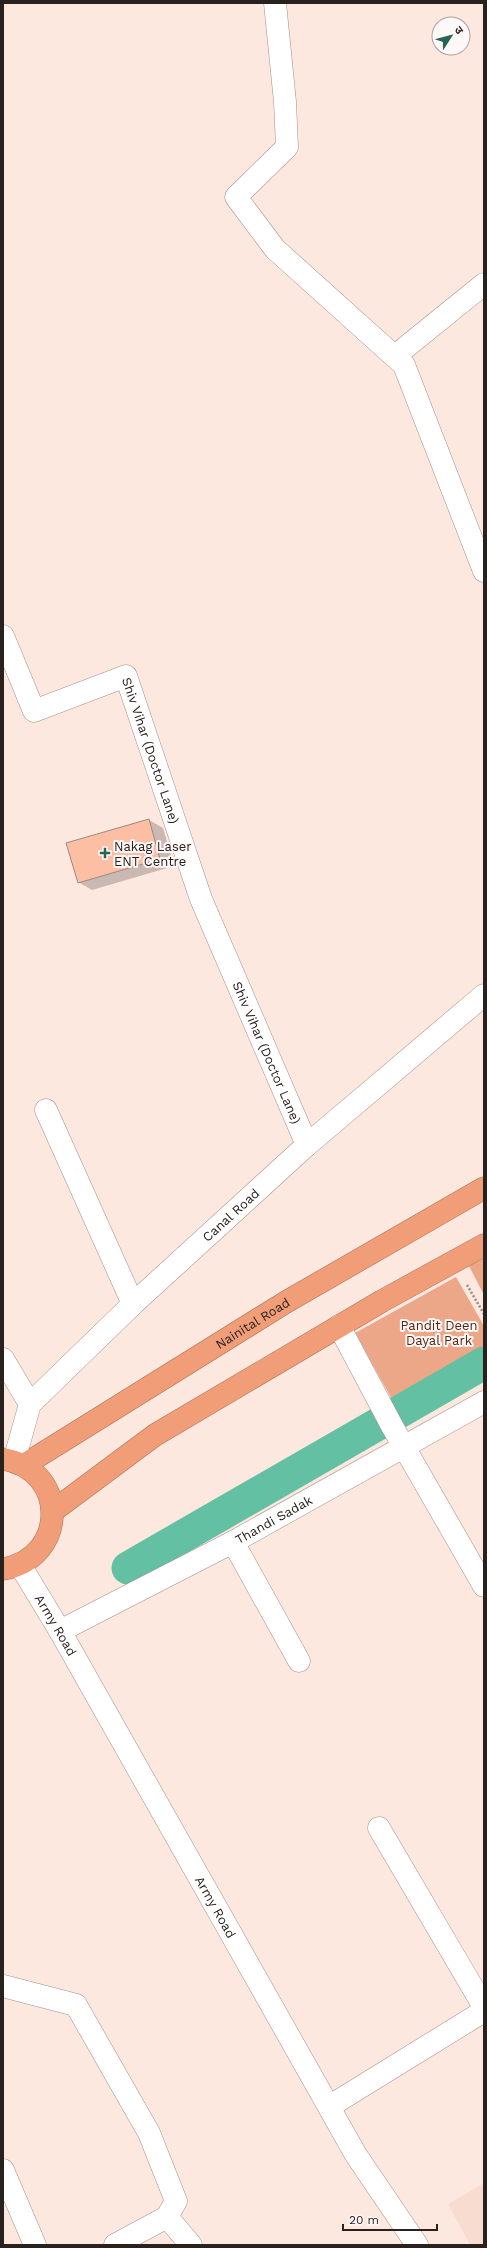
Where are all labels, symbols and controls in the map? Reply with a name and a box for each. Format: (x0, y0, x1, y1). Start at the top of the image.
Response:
north arrow (431, 16, 471, 56)
text: उ (452, 24, 466, 37)
street label: Shiv Vihar (Doctor Lane) (119, 675, 183, 825)
place label: Nakag Laser ENT Centre (114, 839, 192, 869)
marker: Nakag Laser ENT Centre (99, 847, 111, 859)
street label: Shiv Vihar (Doctor Lane) (230, 979, 304, 1126)
street label: Canal Road (199, 1185, 262, 1244)
street label: Nainital Road (213, 1294, 292, 1352)
park label: Pandit Deen Dayal Park (400, 1318, 478, 1348)
street label: Thandi Sadak (233, 1492, 315, 1547)
street label: Army Road (32, 1592, 80, 1658)
street label: Army Road (192, 1873, 239, 1940)
scale bar (343, 2206, 437, 2232)
text: 20 m (349, 2213, 379, 2227)

